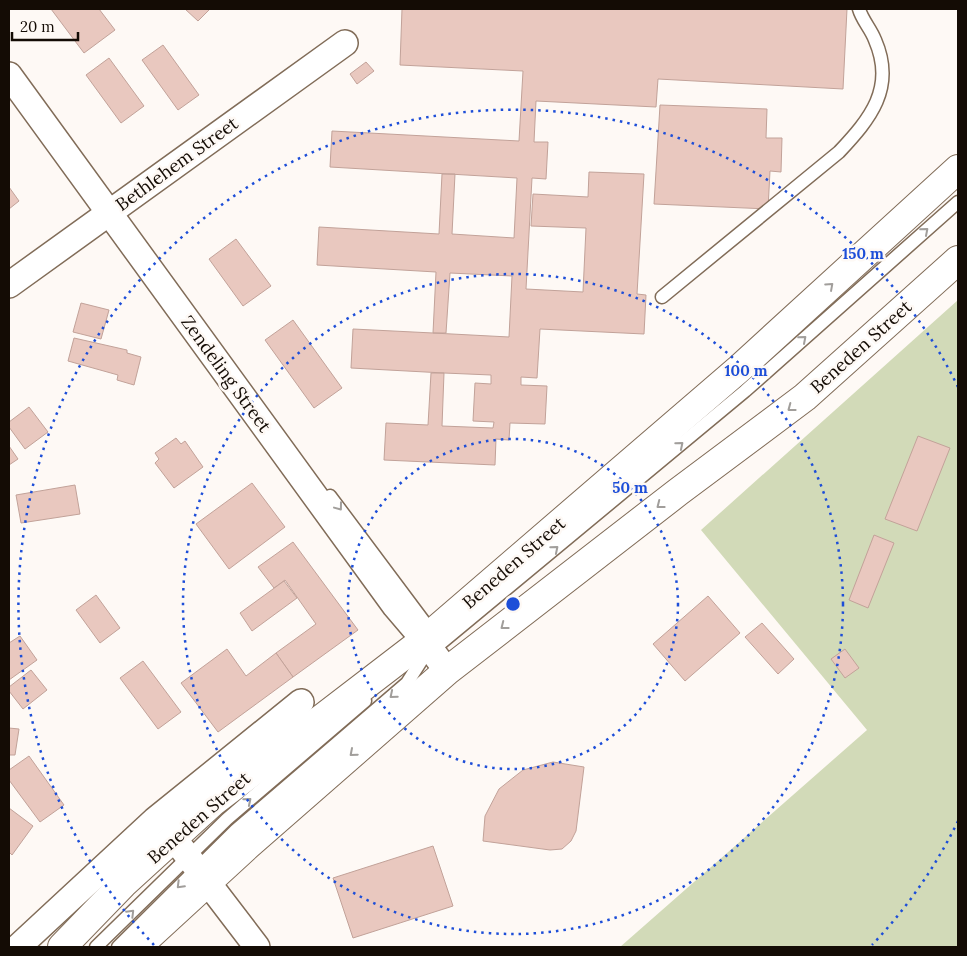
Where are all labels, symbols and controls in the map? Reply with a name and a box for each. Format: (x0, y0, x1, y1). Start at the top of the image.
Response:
scale bar (12, 10, 79, 42)
text: 20 m (20, 17, 55, 36)
street label: Bethlehem Street (111, 111, 242, 216)
one-way arrow (919, 228, 928, 237)
text: 150 m (842, 244, 884, 263)
one-way arrow (825, 283, 834, 292)
street label: Beneden Street (805, 295, 916, 398)
street label: Zendeling Street (176, 311, 277, 437)
one-way arrow (798, 336, 807, 345)
text: 100 m (725, 361, 768, 380)
one-way arrow (787, 402, 796, 411)
one-way arrow (674, 443, 683, 451)
text: 50 m (612, 478, 648, 497)
one-way arrow (657, 500, 666, 508)
one-way arrow (333, 501, 342, 511)
street label: Beneden Street (458, 512, 570, 614)
one-way arrow (549, 546, 558, 555)
centre of rings (504, 595, 522, 613)
one-way arrow (501, 621, 510, 629)
one-way arrow (389, 690, 398, 699)
one-way arrow (349, 747, 358, 756)
street label: Beneden Street (143, 767, 255, 869)
one-way arrow (243, 797, 252, 806)
one-way arrow (177, 879, 186, 888)
one-way arrow (125, 910, 134, 919)

